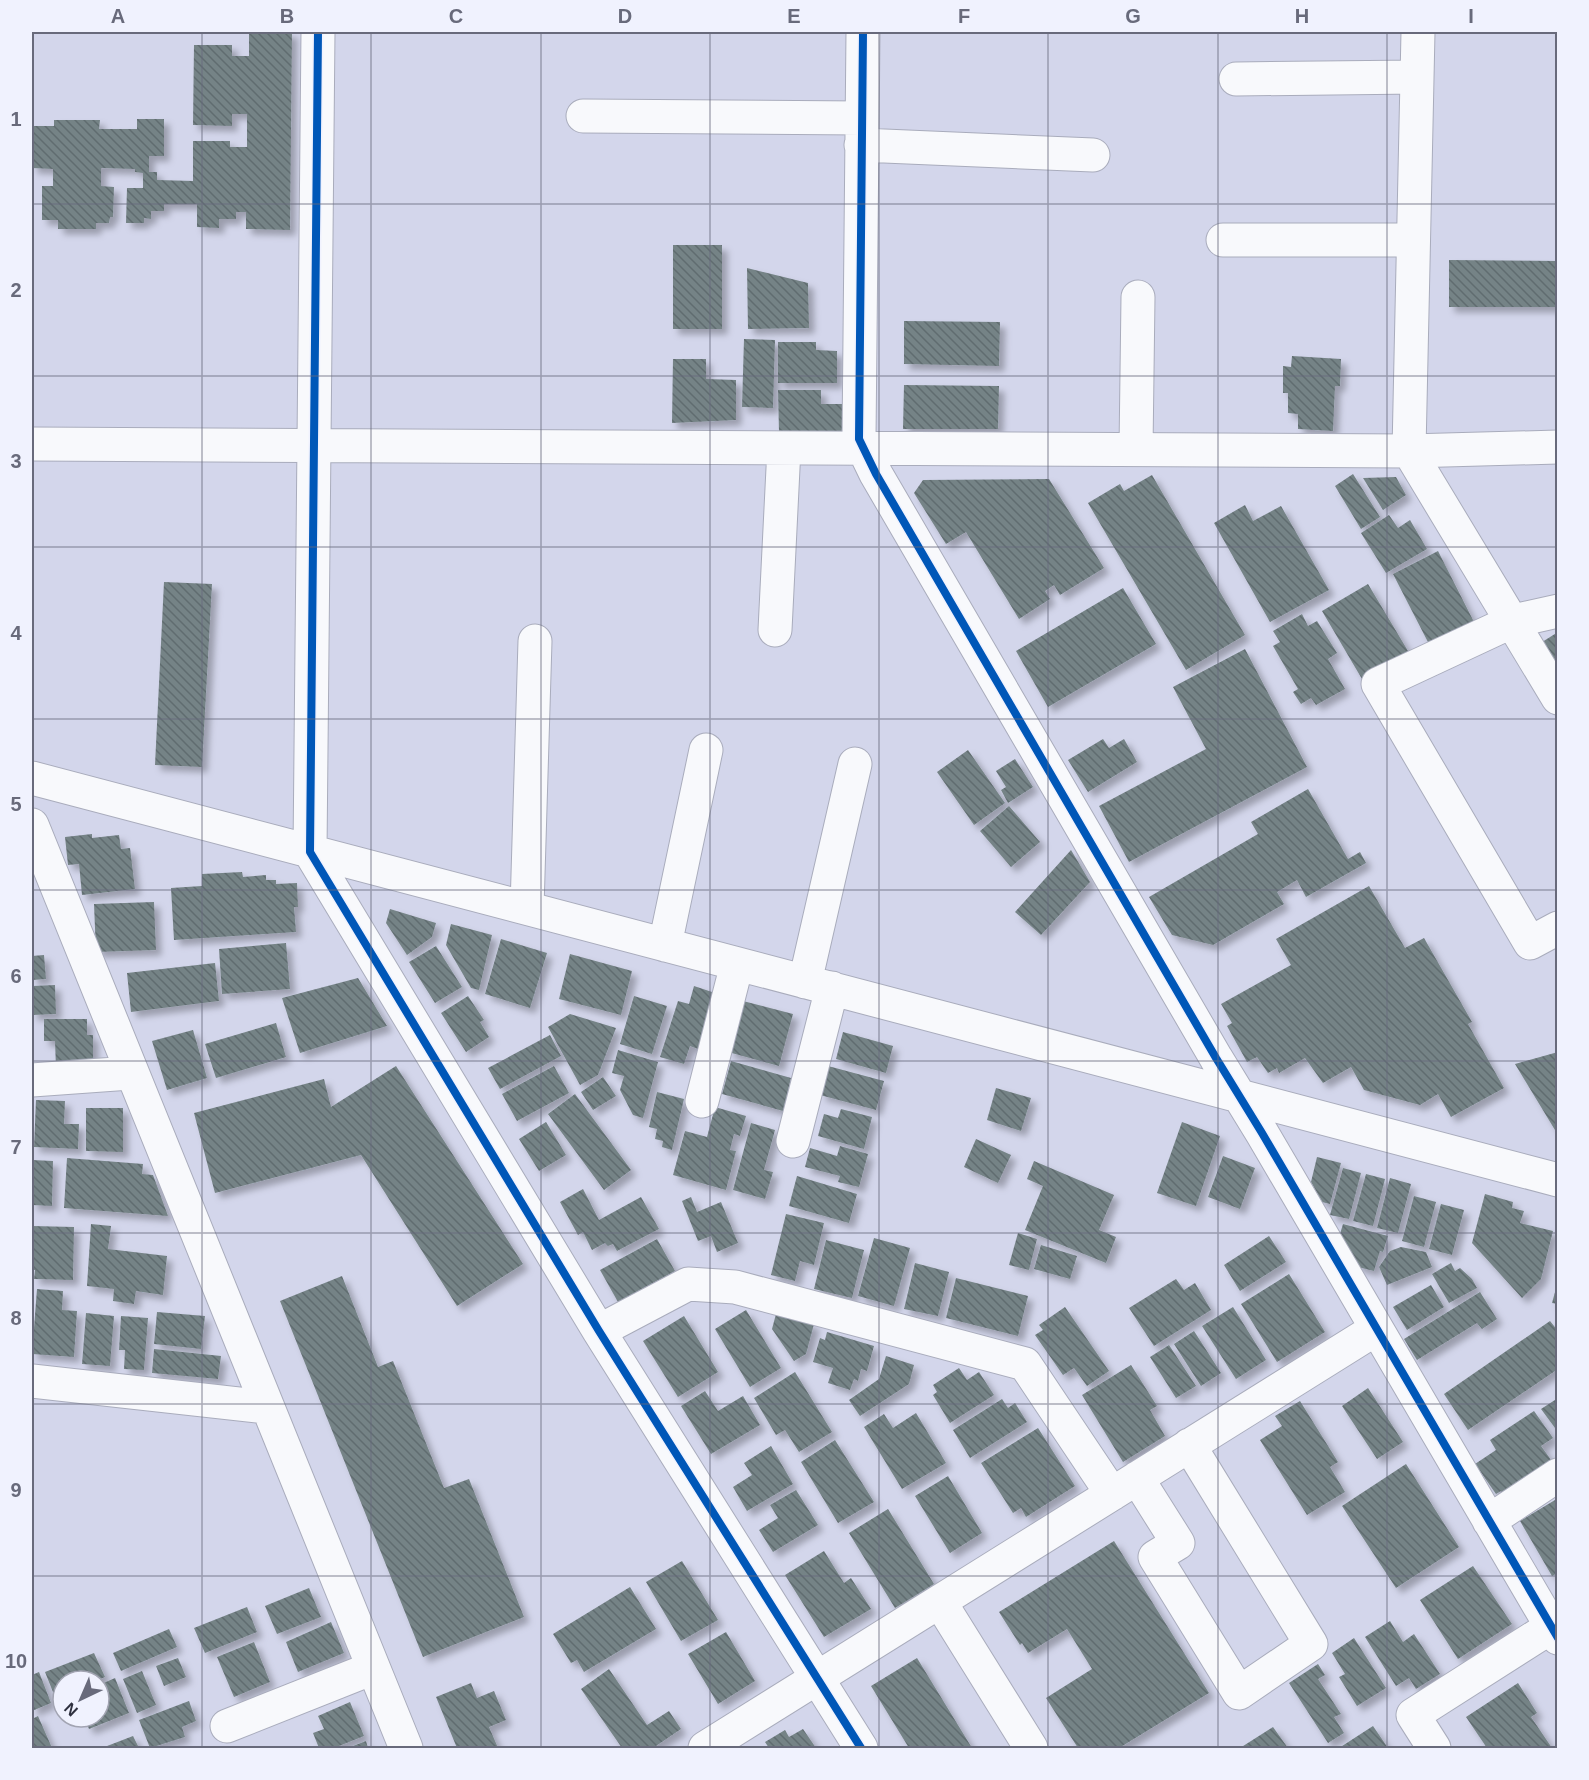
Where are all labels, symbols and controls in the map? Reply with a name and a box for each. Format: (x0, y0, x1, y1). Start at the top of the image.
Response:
text: A (111, 5, 125, 27)
text: B (280, 5, 294, 27)
text: C (449, 5, 463, 27)
text: D (618, 5, 632, 27)
text: E (787, 5, 801, 27)
text: F (958, 5, 970, 27)
text: G (1125, 5, 1141, 27)
text: H (1295, 5, 1309, 27)
text: I (1468, 5, 1474, 27)
text: 1 (10, 108, 22, 130)
text: 2 (10, 279, 22, 301)
text: 3 (10, 450, 22, 472)
text: 4 (10, 622, 22, 644)
text: 5 (10, 793, 22, 815)
text: 6 (10, 965, 22, 987)
text: 7 (10, 1136, 22, 1158)
text: 8 (10, 1307, 22, 1329)
text: 9 (10, 1479, 22, 1501)
text: 10 (5, 1650, 27, 1672)
north arrow (51, 1669, 111, 1729)
text: N (61, 1699, 81, 1720)

